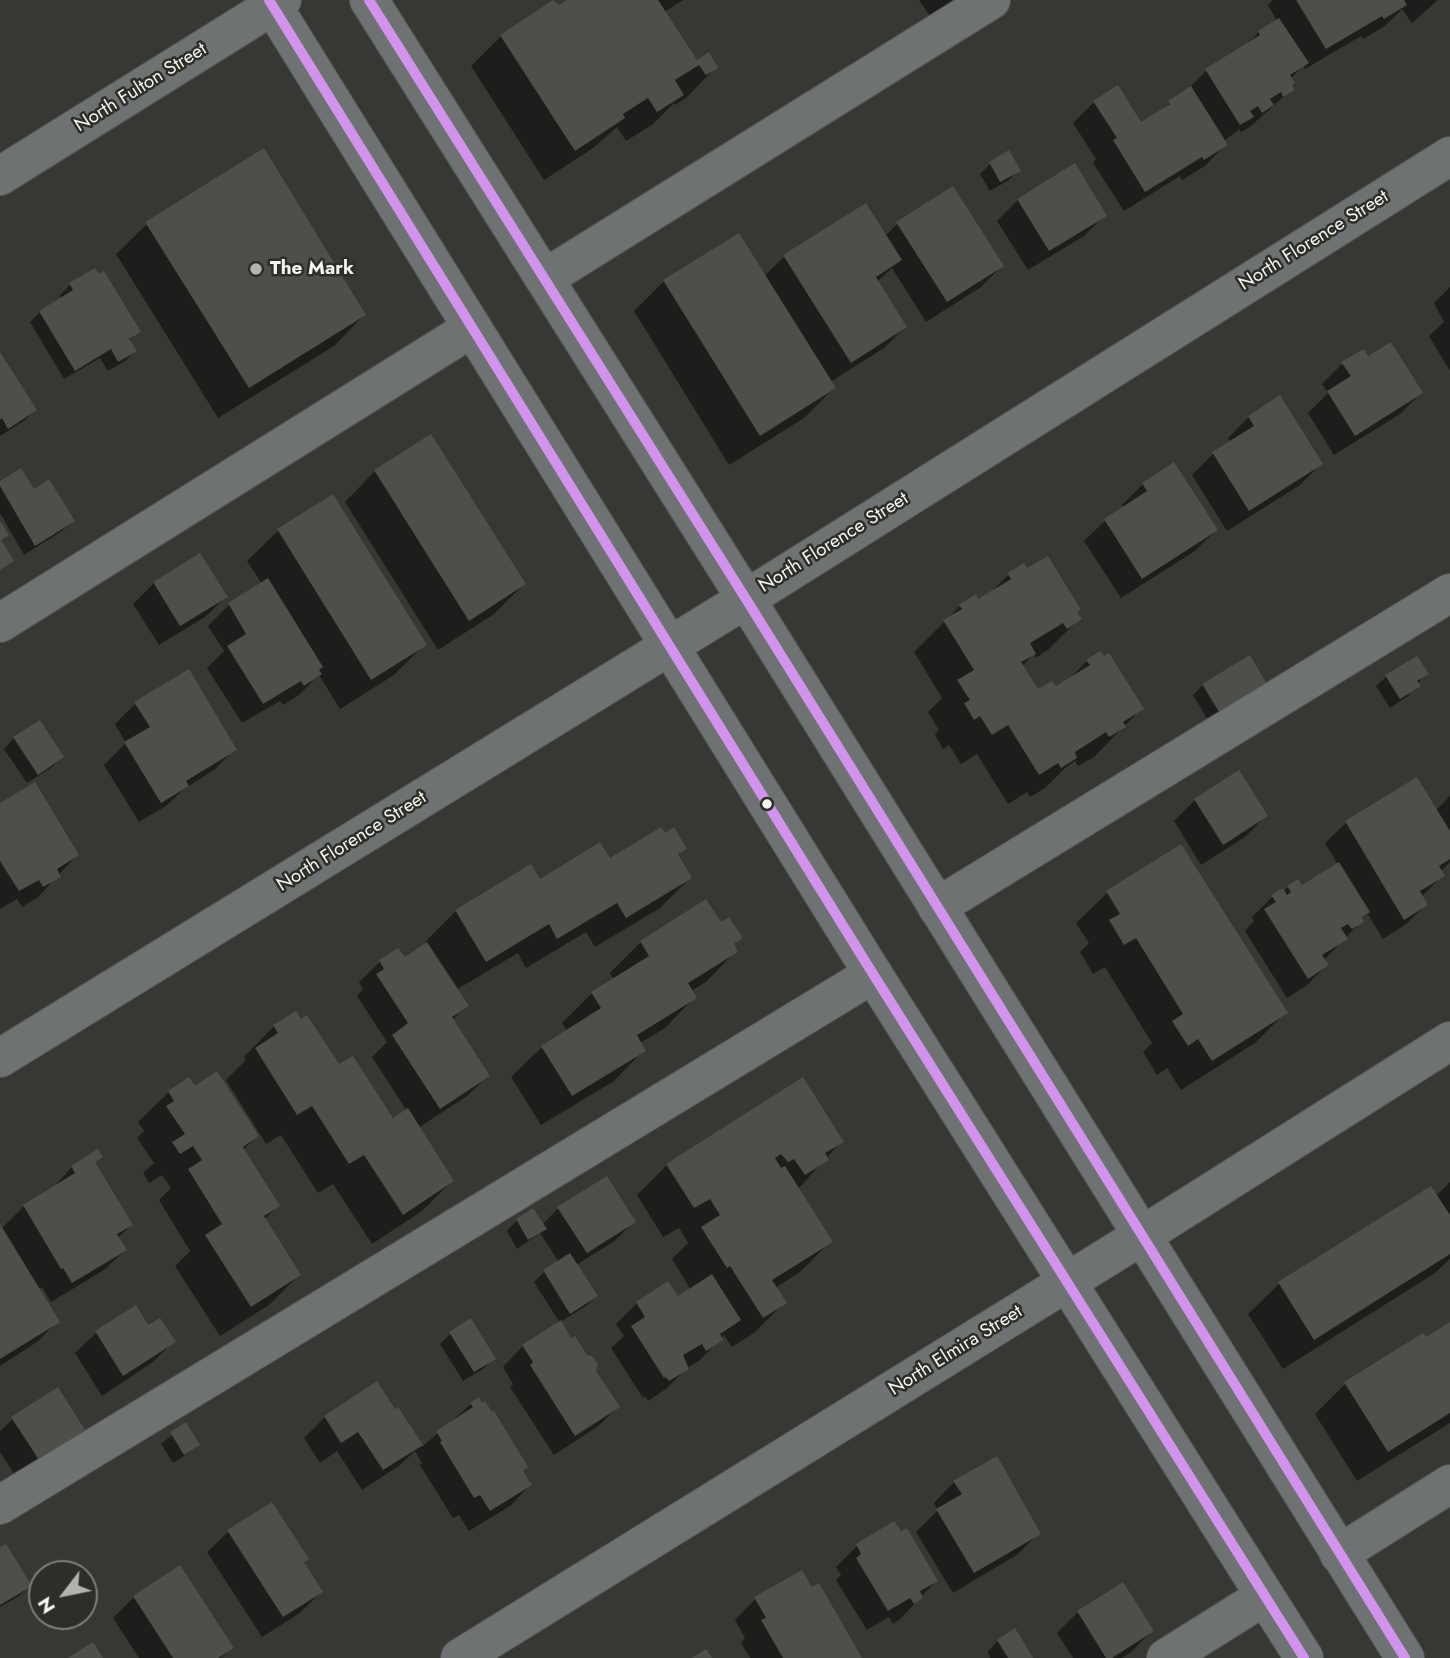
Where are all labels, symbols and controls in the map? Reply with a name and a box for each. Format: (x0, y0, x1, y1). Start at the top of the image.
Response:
street label: North Fulton Street (71, 38, 211, 138)
street label: North Florence Street (1235, 186, 1393, 296)
place label: The Mark (270, 258, 354, 280)
marker: The Mark (248, 261, 264, 277)
street label: North Florence Street (755, 488, 913, 598)
street label: North Florence Street (273, 787, 431, 897)
unlabelled marker (760, 797, 774, 811)
street label: North Elmira Street (885, 1301, 1027, 1401)
north arrow (28, 1560, 98, 1630)
text: N (31, 1592, 62, 1619)

